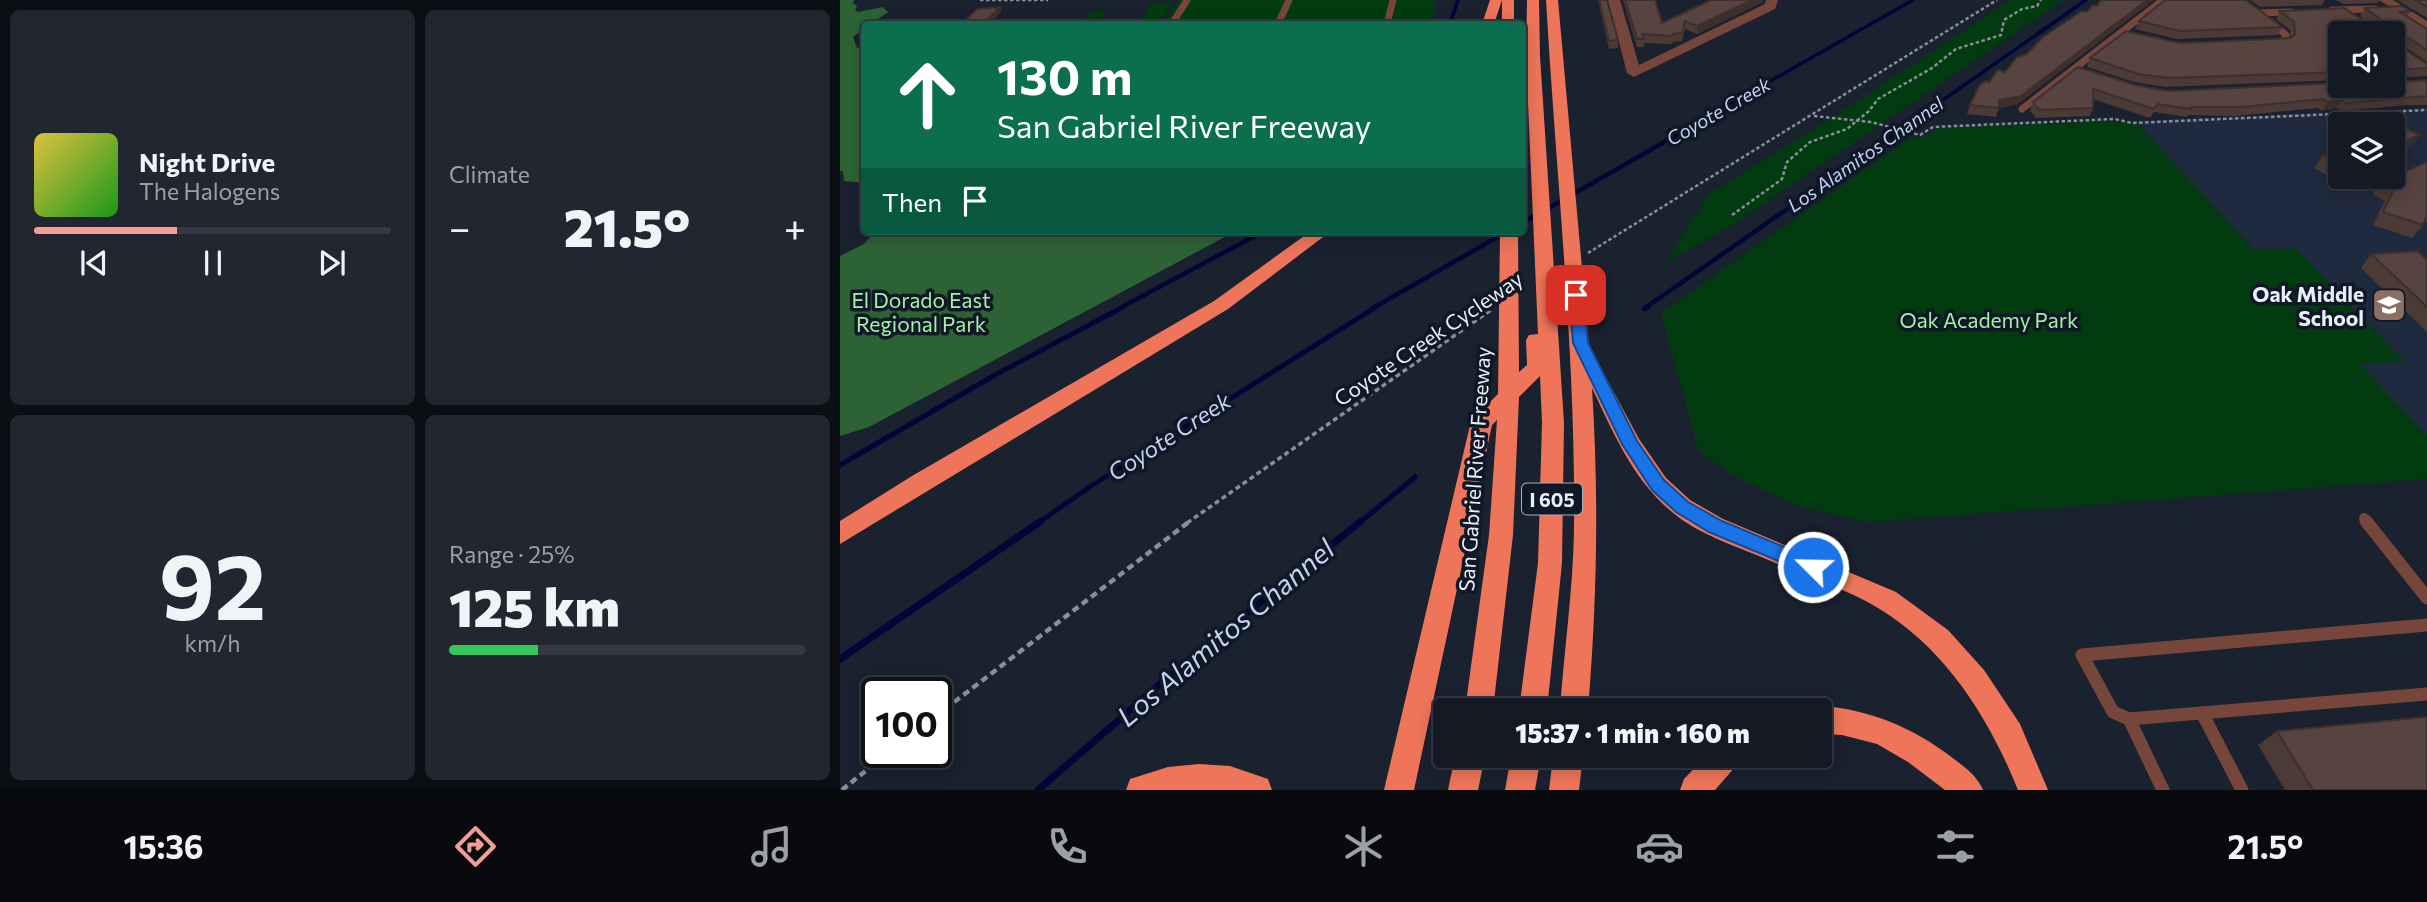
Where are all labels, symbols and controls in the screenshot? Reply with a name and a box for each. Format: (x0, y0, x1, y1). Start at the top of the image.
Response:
map controls (2328, 21, 2405, 189)
button: sound (2328, 21, 2405, 98)
text: 130 m (997, 45, 1132, 105)
icon: ahead (882, 49, 973, 140)
water label: Coyote Creek (1662, 72, 1775, 150)
water label: Los Alamitos Channel (1783, 91, 1948, 217)
text: San Gabriel River Freeway (997, 105, 1371, 145)
button: layers (2328, 112, 2405, 189)
text: Night Drive (139, 146, 275, 177)
text: Climate (449, 160, 530, 188)
text: The Halogens (139, 177, 280, 205)
icon: arrive (956, 182, 994, 220)
text: Then (882, 186, 942, 217)
text: 21.5° (564, 194, 690, 258)
text: − (449, 203, 471, 250)
text: + (784, 203, 806, 250)
icon: previous (75, 244, 113, 282)
icon: pause (194, 244, 232, 282)
icon: next (313, 244, 351, 282)
street label: Coyote Creek Cycleway (1329, 265, 1527, 410)
pin (1546, 265, 1606, 325)
icon: arrive (1557, 276, 1595, 314)
place label: Oak Middle School (2252, 281, 2364, 330)
school or university icon: Oak Middle School (2370, 286, 2408, 324)
park label: El Dorado East Regional Park (851, 287, 991, 336)
park label: Oak Academy Park (1899, 307, 2079, 332)
street label: San Gabriel River Freeway (1453, 346, 1495, 592)
water label: Coyote Creek (1102, 386, 1236, 486)
road number: I 605 (1522, 484, 1582, 514)
text: 92 (159, 527, 266, 639)
position arrow (1776, 530, 1850, 604)
water label: Los Alamitos Channel (1110, 531, 1341, 733)
text: Range · 25% (449, 540, 574, 568)
text: 125 km (449, 574, 620, 638)
text: km/h (185, 629, 240, 657)
speed limit sign: 100 (861, 677, 952, 768)
text: 15:37 · 1 min · 160 m (1515, 717, 1750, 748)
icon: directions (451, 822, 500, 871)
icon: music (747, 822, 796, 871)
icon: phone (1043, 822, 1092, 871)
icon: climate (1339, 822, 1388, 871)
icon: car (1635, 822, 1684, 871)
icon: filters (1931, 822, 1980, 871)
text: 15:36 (124, 826, 204, 866)
text: 21.5° (2227, 826, 2303, 866)

